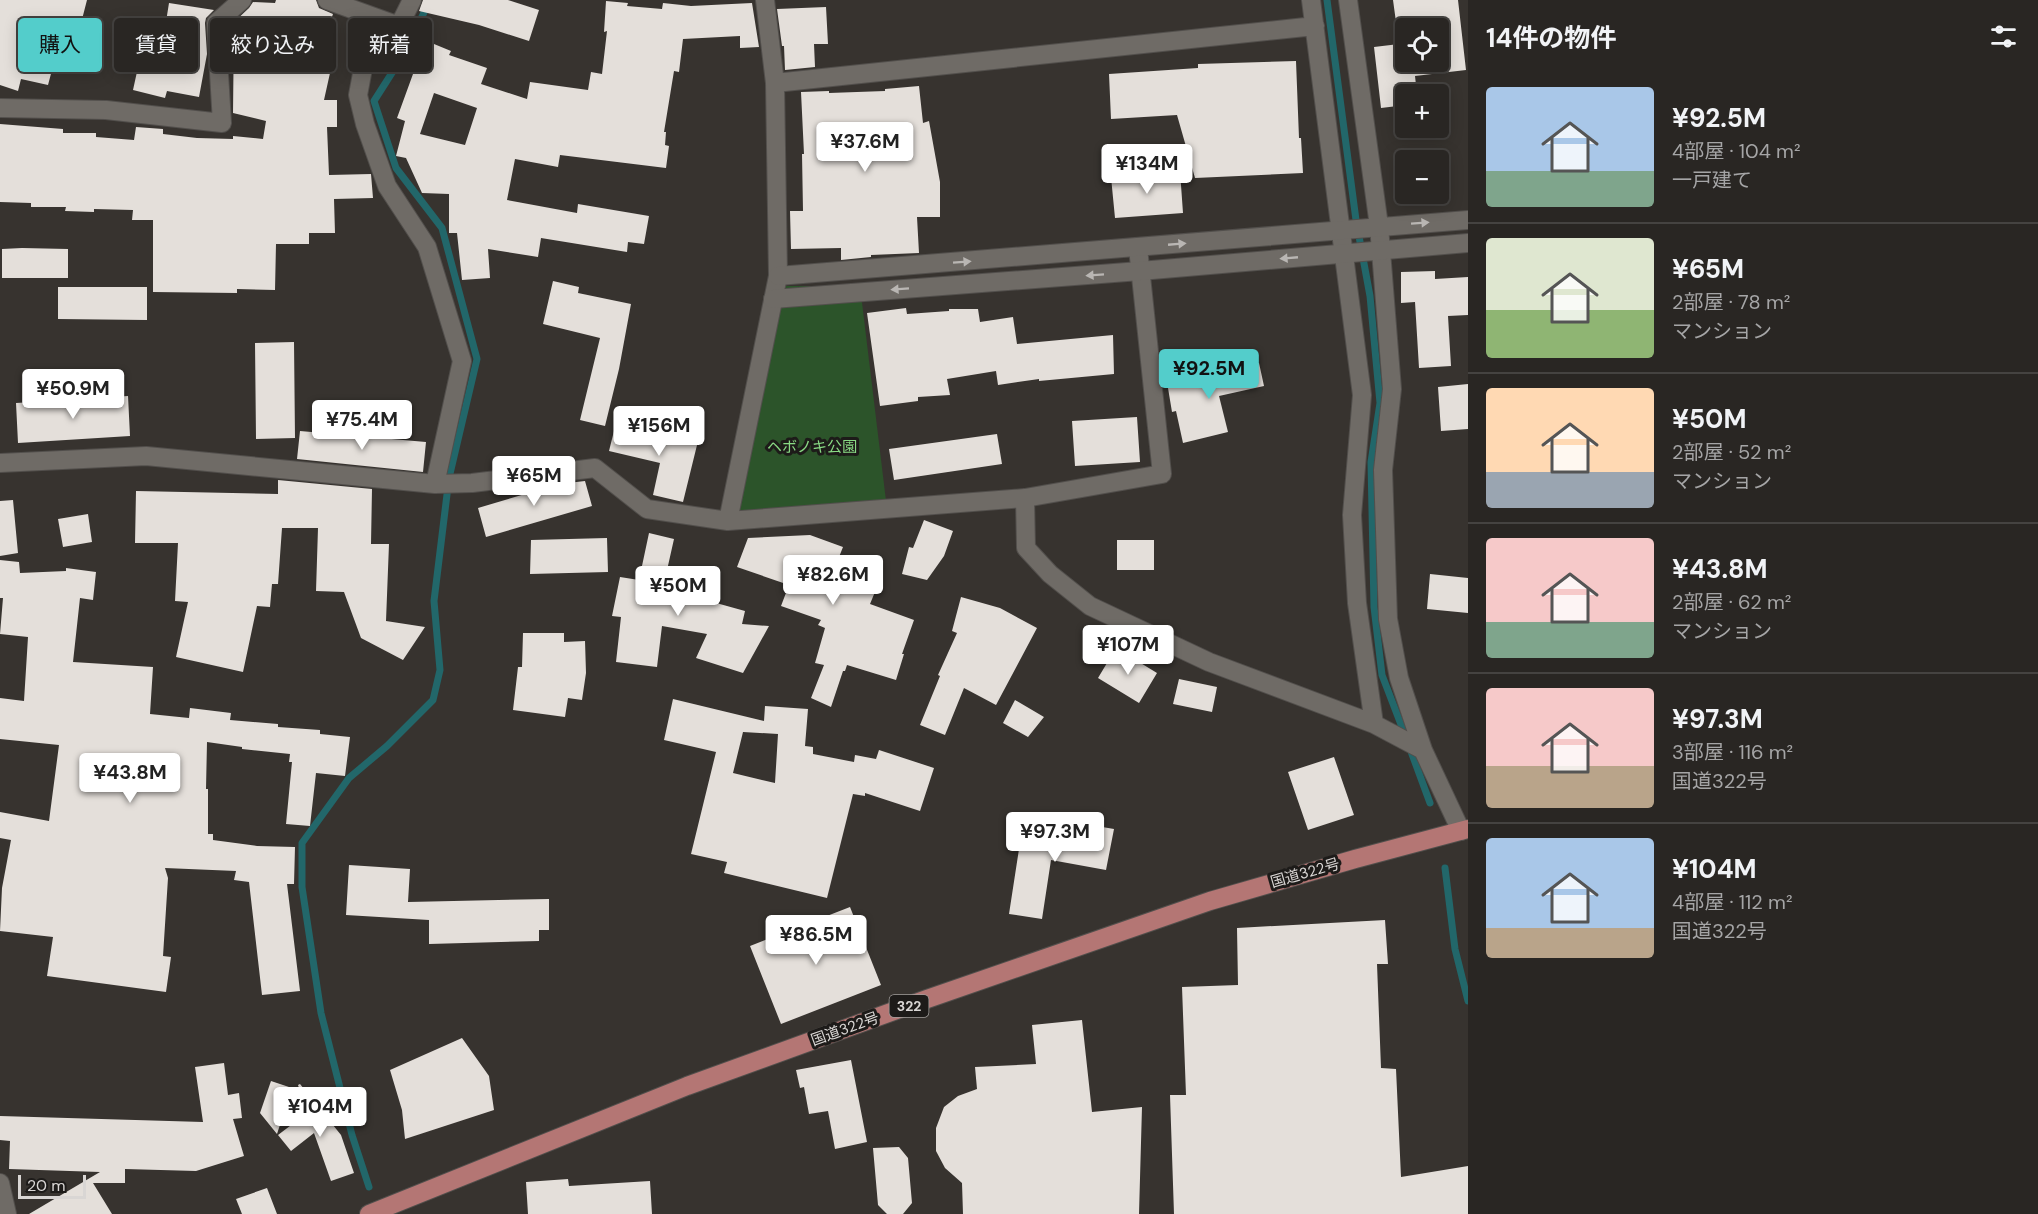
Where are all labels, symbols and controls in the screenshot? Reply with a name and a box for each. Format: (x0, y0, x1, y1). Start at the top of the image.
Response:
chip: 購入 (18, 18, 102, 72)
chip: 賃貸 (114, 18, 198, 72)
chip: 絞り込み (210, 18, 336, 72)
chip: 新着 (348, 18, 432, 72)
map controls (1395, 18, 1449, 204)
button: locate (1395, 18, 1449, 72)
icon: filters (1987, 20, 2020, 53)
text: 14件の物件 (1486, 21, 1616, 55)
button: + (1395, 84, 1449, 138)
text: ¥92.5M (1672, 101, 1766, 135)
icon: home (1534, 111, 1606, 183)
pin: ¥37.6M (816, 122, 914, 173)
text: ¥37.6M (830, 128, 900, 154)
text: 4部屋 · 104 m² (1672, 138, 1801, 164)
pin: ¥134M (1105, 144, 1189, 195)
text: ¥134M (1115, 150, 1179, 176)
button: − (1395, 150, 1449, 204)
text: 一戸建て (1672, 167, 1752, 193)
one-way arrow (1411, 219, 1430, 228)
one-way arrow (1168, 240, 1187, 249)
text: ¥65M (1672, 252, 1744, 286)
one-way arrow (1280, 254, 1299, 263)
one-way arrow (953, 257, 972, 267)
icon: home (1534, 262, 1606, 334)
one-way arrow (1085, 270, 1104, 279)
one-way arrow (891, 285, 910, 294)
text: 2部屋 · 78 m² (1672, 289, 1790, 315)
text: マンション (1672, 318, 1772, 344)
pin: ¥92.5M (1160, 349, 1258, 400)
text: ¥92.5M (1173, 355, 1245, 381)
pin: ¥50.9M (24, 369, 122, 420)
text: ¥50.9M (36, 375, 110, 401)
pin: ¥75.4M (313, 400, 411, 451)
text: ¥50M (1672, 402, 1746, 436)
text: ¥75.4M (326, 406, 398, 432)
pin: ¥156M (617, 406, 701, 457)
text: ¥156M (627, 412, 691, 438)
icon: home (1534, 412, 1606, 484)
park label: ヘボノキ公園 (767, 437, 857, 457)
text: 2部屋 · 52 m² (1672, 439, 1791, 465)
pin: ¥65M (498, 456, 570, 507)
text: ¥65M (506, 462, 562, 488)
text: マンション (1672, 468, 1772, 494)
text: ¥43.8M (1672, 552, 1768, 586)
pin: ¥82.6M (784, 555, 882, 606)
text: ¥82.6M (797, 561, 869, 587)
icon: home (1534, 562, 1606, 634)
pin: ¥50M (642, 566, 714, 617)
text: ¥50M (649, 572, 707, 598)
text: 2部屋 · 62 m² (1672, 589, 1791, 615)
text: マンション (1672, 618, 1772, 644)
pin: ¥107M (1086, 625, 1170, 676)
text: ¥107M (1097, 631, 1159, 657)
text: ¥97.3M (1672, 702, 1763, 736)
icon: home (1534, 712, 1606, 784)
text: 3部屋 · 116 m² (1672, 739, 1793, 765)
pin: ¥43.8M (81, 753, 179, 804)
text: ¥43.8M (93, 759, 167, 785)
text: 国道322号 (1672, 768, 1767, 794)
pin: ¥97.3M (1006, 812, 1104, 863)
text: ¥97.3M (1020, 818, 1090, 844)
text: ¥104M (1672, 852, 1757, 886)
street label: 国道322号 (1268, 854, 1342, 892)
icon: home (1534, 862, 1606, 934)
text: 4部屋 · 112 m² (1672, 889, 1792, 915)
pin: ¥86.5M (767, 915, 865, 966)
text: 国道322号 (1672, 918, 1767, 944)
text: ¥86.5M (780, 921, 852, 947)
road number: 322 (890, 995, 928, 1017)
street label: 国道322号 (808, 1007, 882, 1051)
pin: ¥104M (278, 1087, 362, 1138)
text: ¥104M (287, 1093, 353, 1119)
scale bar (18, 1172, 86, 1200)
text: 20 m (27, 1175, 66, 1196)

